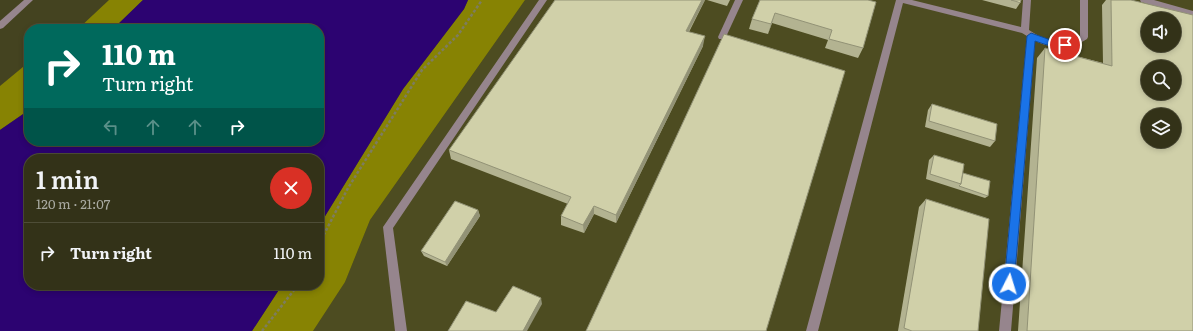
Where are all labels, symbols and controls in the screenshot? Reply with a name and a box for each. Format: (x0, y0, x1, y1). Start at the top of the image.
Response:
map controls (1141, 12, 1181, 148)
button: sound (1141, 12, 1181, 52)
pin (1048, 28, 1082, 62)
text: 110 m (102, 32, 176, 74)
icon: arrive (1054, 34, 1076, 56)
icon: right (36, 40, 88, 92)
button: search (1141, 60, 1181, 100)
text: Turn right (102, 70, 193, 97)
button: layers (1141, 108, 1181, 148)
icon: left (100, 116, 122, 138)
icon: ahead (142, 116, 164, 138)
icon: ahead (184, 116, 206, 138)
icon: right (226, 116, 248, 138)
text: 1 min (36, 161, 99, 196)
button: close (270, 167, 312, 209)
text: 120 m · 21:07 (36, 194, 110, 213)
text: Turn right (70, 241, 152, 264)
text: 110 m (274, 241, 312, 264)
icon: right (36, 242, 58, 264)
position arrow (988, 263, 1030, 305)

